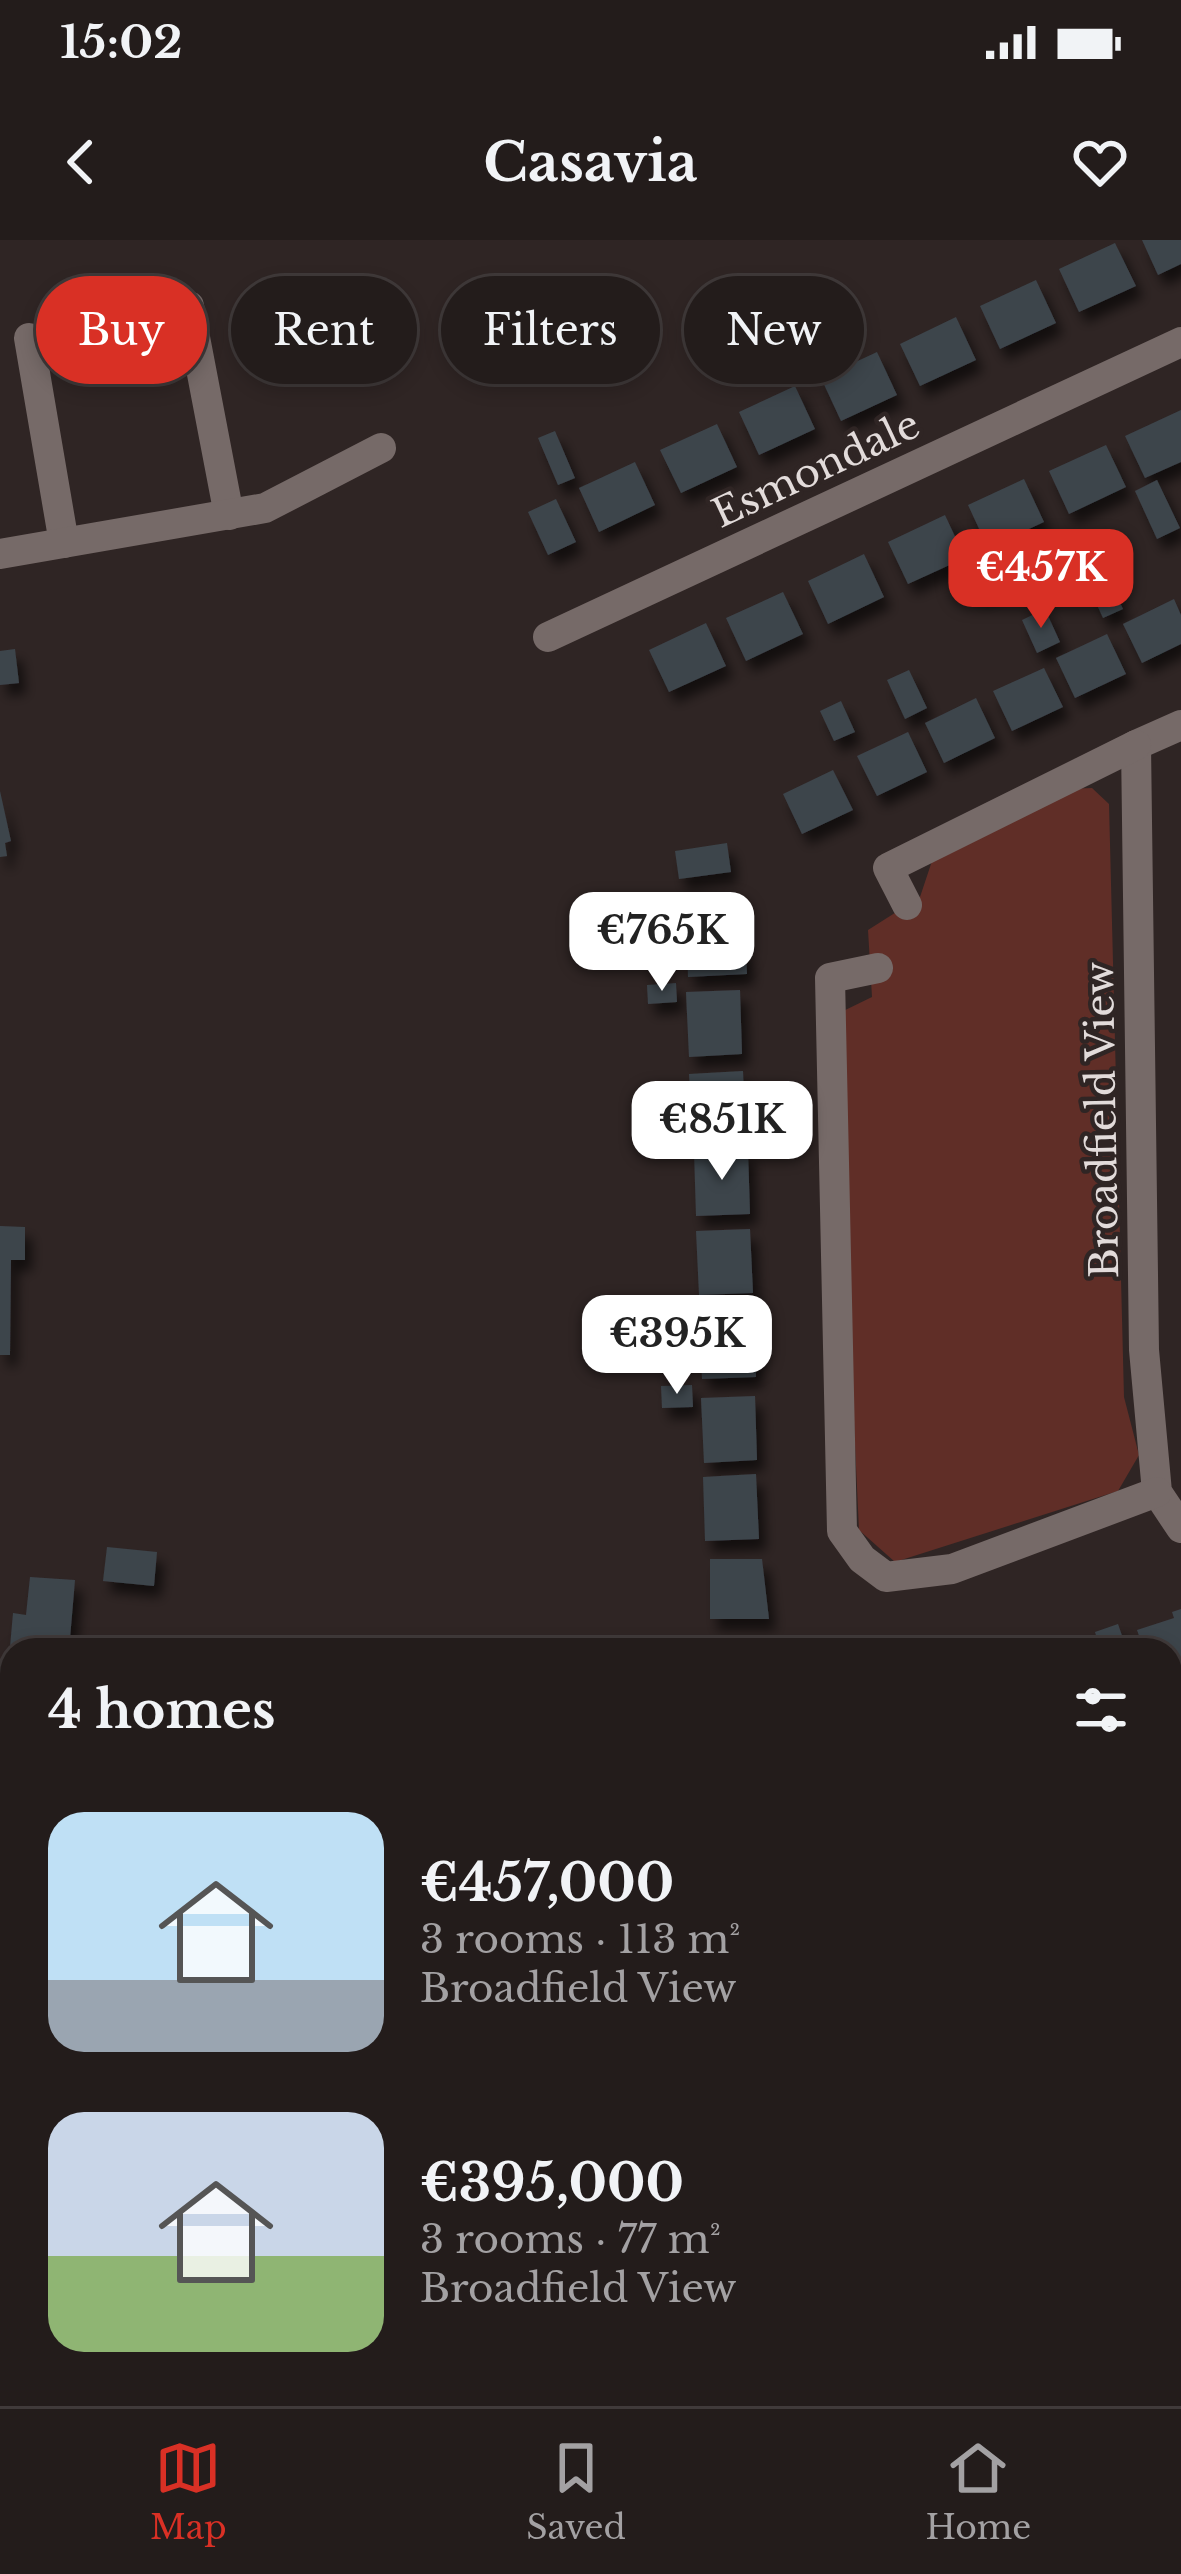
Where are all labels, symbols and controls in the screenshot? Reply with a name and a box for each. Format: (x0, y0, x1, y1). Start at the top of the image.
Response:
text: 15:02 (60, 14, 182, 70)
icon: back (48, 129, 114, 195)
text: Casavia (483, 129, 698, 196)
icon: heart (1067, 129, 1133, 195)
chip: Buy (36, 276, 207, 384)
chip: Rent (231, 276, 417, 384)
chip: Filters (441, 276, 660, 384)
chip: New (684, 276, 864, 384)
street label: Esmondale (705, 400, 927, 538)
pin: €457K (957, 529, 1125, 631)
text: €457K (975, 543, 1107, 592)
pin: €765K (578, 892, 746, 994)
text: €765K (596, 906, 728, 955)
street label: Broadfield View (1075, 961, 1129, 1279)
pin: €851K (638, 1081, 806, 1183)
text: €851K (659, 1095, 785, 1144)
pin: €395K (593, 1295, 761, 1397)
text: €395K (609, 1309, 745, 1358)
icon: filters (1068, 1677, 1134, 1743)
text: 4 homes (48, 1679, 276, 1742)
text: €457,000 (420, 1852, 674, 1915)
icon: home (144, 1860, 288, 2004)
text: 3 rooms · 113 m² (420, 1915, 740, 1964)
text: Broadfield View (420, 1964, 736, 2013)
text: €395,000 (420, 2152, 684, 2215)
icon: home (144, 2160, 288, 2304)
text: 3 rooms · 77 m² (420, 2215, 721, 2264)
text: Broadfield View (420, 2264, 736, 2313)
tab: Map (150, 2435, 227, 2548)
tab: Saved (526, 2435, 626, 2548)
tab: Home (926, 2435, 1031, 2548)

